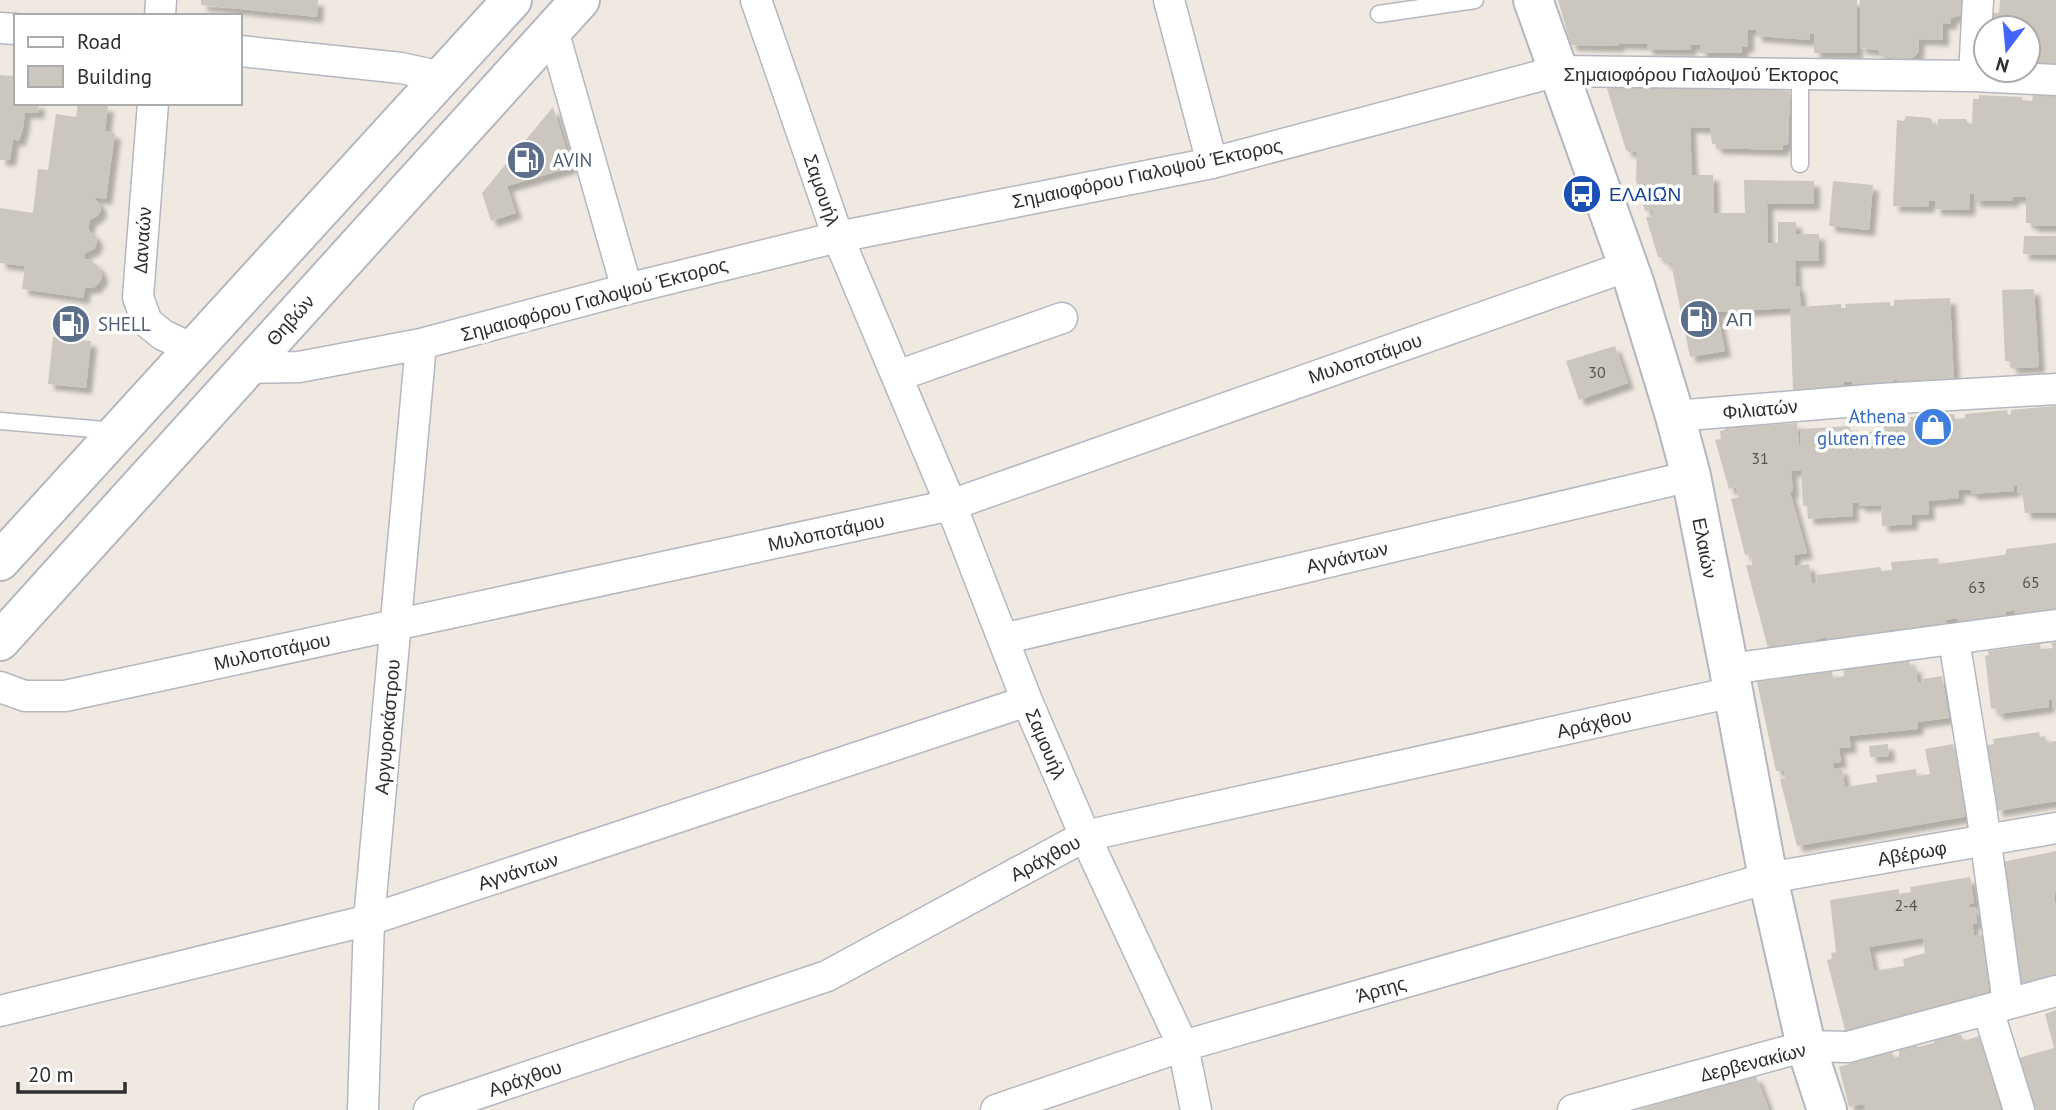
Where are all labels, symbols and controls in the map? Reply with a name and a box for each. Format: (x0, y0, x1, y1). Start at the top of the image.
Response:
legend (14, 14, 242, 105)
north arrow (1972, 14, 2042, 84)
text: Road (77, 28, 121, 55)
text: N (1993, 52, 2012, 79)
street label: Σημαιοφόρου Γιαλοψού Έκτορος (1563, 62, 1839, 86)
text: Building (77, 63, 152, 90)
street label: Σημαιοφόρου Γιαλοψού Έκτορος (1010, 133, 1284, 213)
fuel station icon: AVIN (505, 139, 547, 181)
place label: AVIN (553, 148, 592, 172)
street label: Σαμουήλ (799, 151, 846, 229)
bus stop icon: ΕΛΑΙΏΝ (1561, 173, 1603, 215)
place label: ΕΛΑΙΏΝ (1609, 182, 1681, 206)
street label: Δαναών (128, 206, 156, 274)
street label: Σημαιοφόρου Γιαλοψού Έκτορος (458, 252, 730, 346)
street label: Θηβών (261, 289, 319, 351)
fuel station icon: ΑΠ (1678, 298, 1720, 340)
fuel station icon: SHELL (50, 303, 92, 345)
place label: ΑΠ (1726, 307, 1752, 331)
place label: SHELL (98, 312, 151, 336)
street label: Μυλοποτάμου (1305, 327, 1425, 389)
house number: 30 (1588, 362, 1606, 382)
street label: Φιλιατών (1721, 394, 1799, 424)
place label: Athena gluten free (1817, 404, 1906, 450)
shop icon: Athena gluten free (1912, 406, 1954, 448)
house number: 31 (1751, 448, 1769, 468)
street label: Μυλοποτάμου (766, 508, 886, 556)
street label: Ελαιών (1687, 516, 1723, 580)
street label: Αγνάντων (1304, 536, 1390, 578)
house number: 65 (2022, 572, 2040, 592)
house number: 63 (1968, 577, 1986, 597)
street label: Μυλοποτάμου (212, 627, 332, 675)
street label: Αργυροκάστρου (369, 658, 405, 796)
street label: Αράχθου (1554, 703, 1634, 743)
street label: Σαμουήλ (1020, 705, 1072, 783)
street label: Αράχθου (1006, 830, 1084, 886)
street label: Αβέρωφ (1875, 835, 1949, 871)
street label: Αγνάντων (475, 847, 561, 895)
house number: 2-4 (1894, 895, 1918, 915)
street label: Άρτης (1353, 971, 1409, 1007)
street label: Δερβενακίων (1698, 1037, 1808, 1087)
scale bar (18, 1050, 124, 1094)
street label: Αράχθου (485, 1054, 565, 1102)
text: 20 m (28, 1061, 74, 1088)

